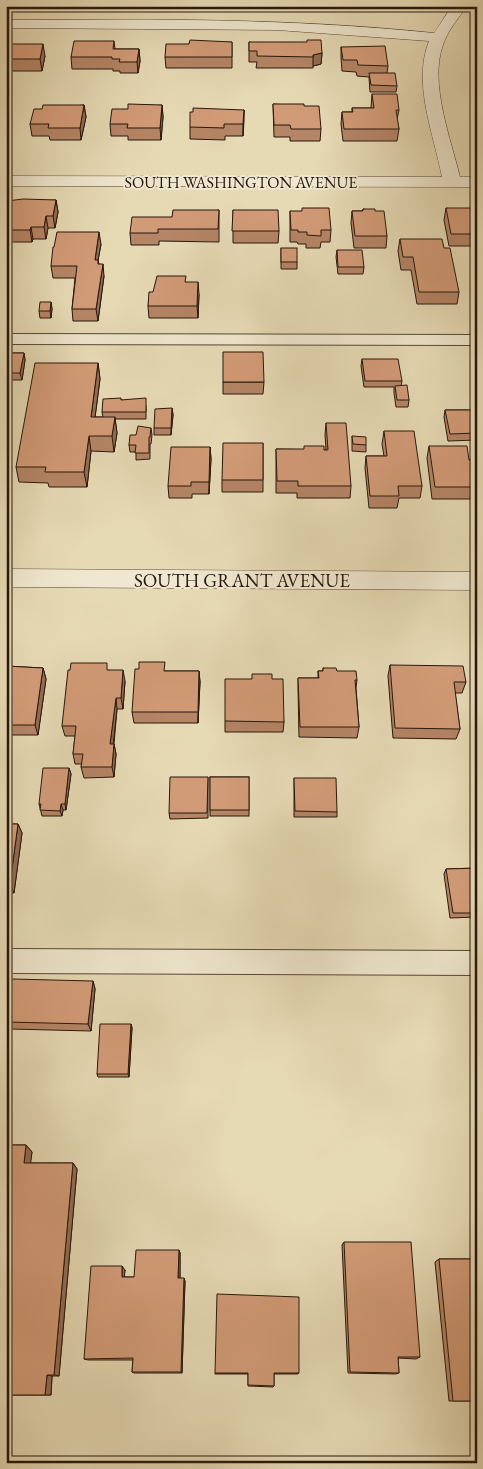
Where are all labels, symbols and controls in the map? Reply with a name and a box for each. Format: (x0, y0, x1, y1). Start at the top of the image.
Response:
street label: SOUTH WASHINGTON AVENUE (125, 172, 357, 193)
street label: SOUTH GRANT AVENUE (134, 568, 350, 593)

